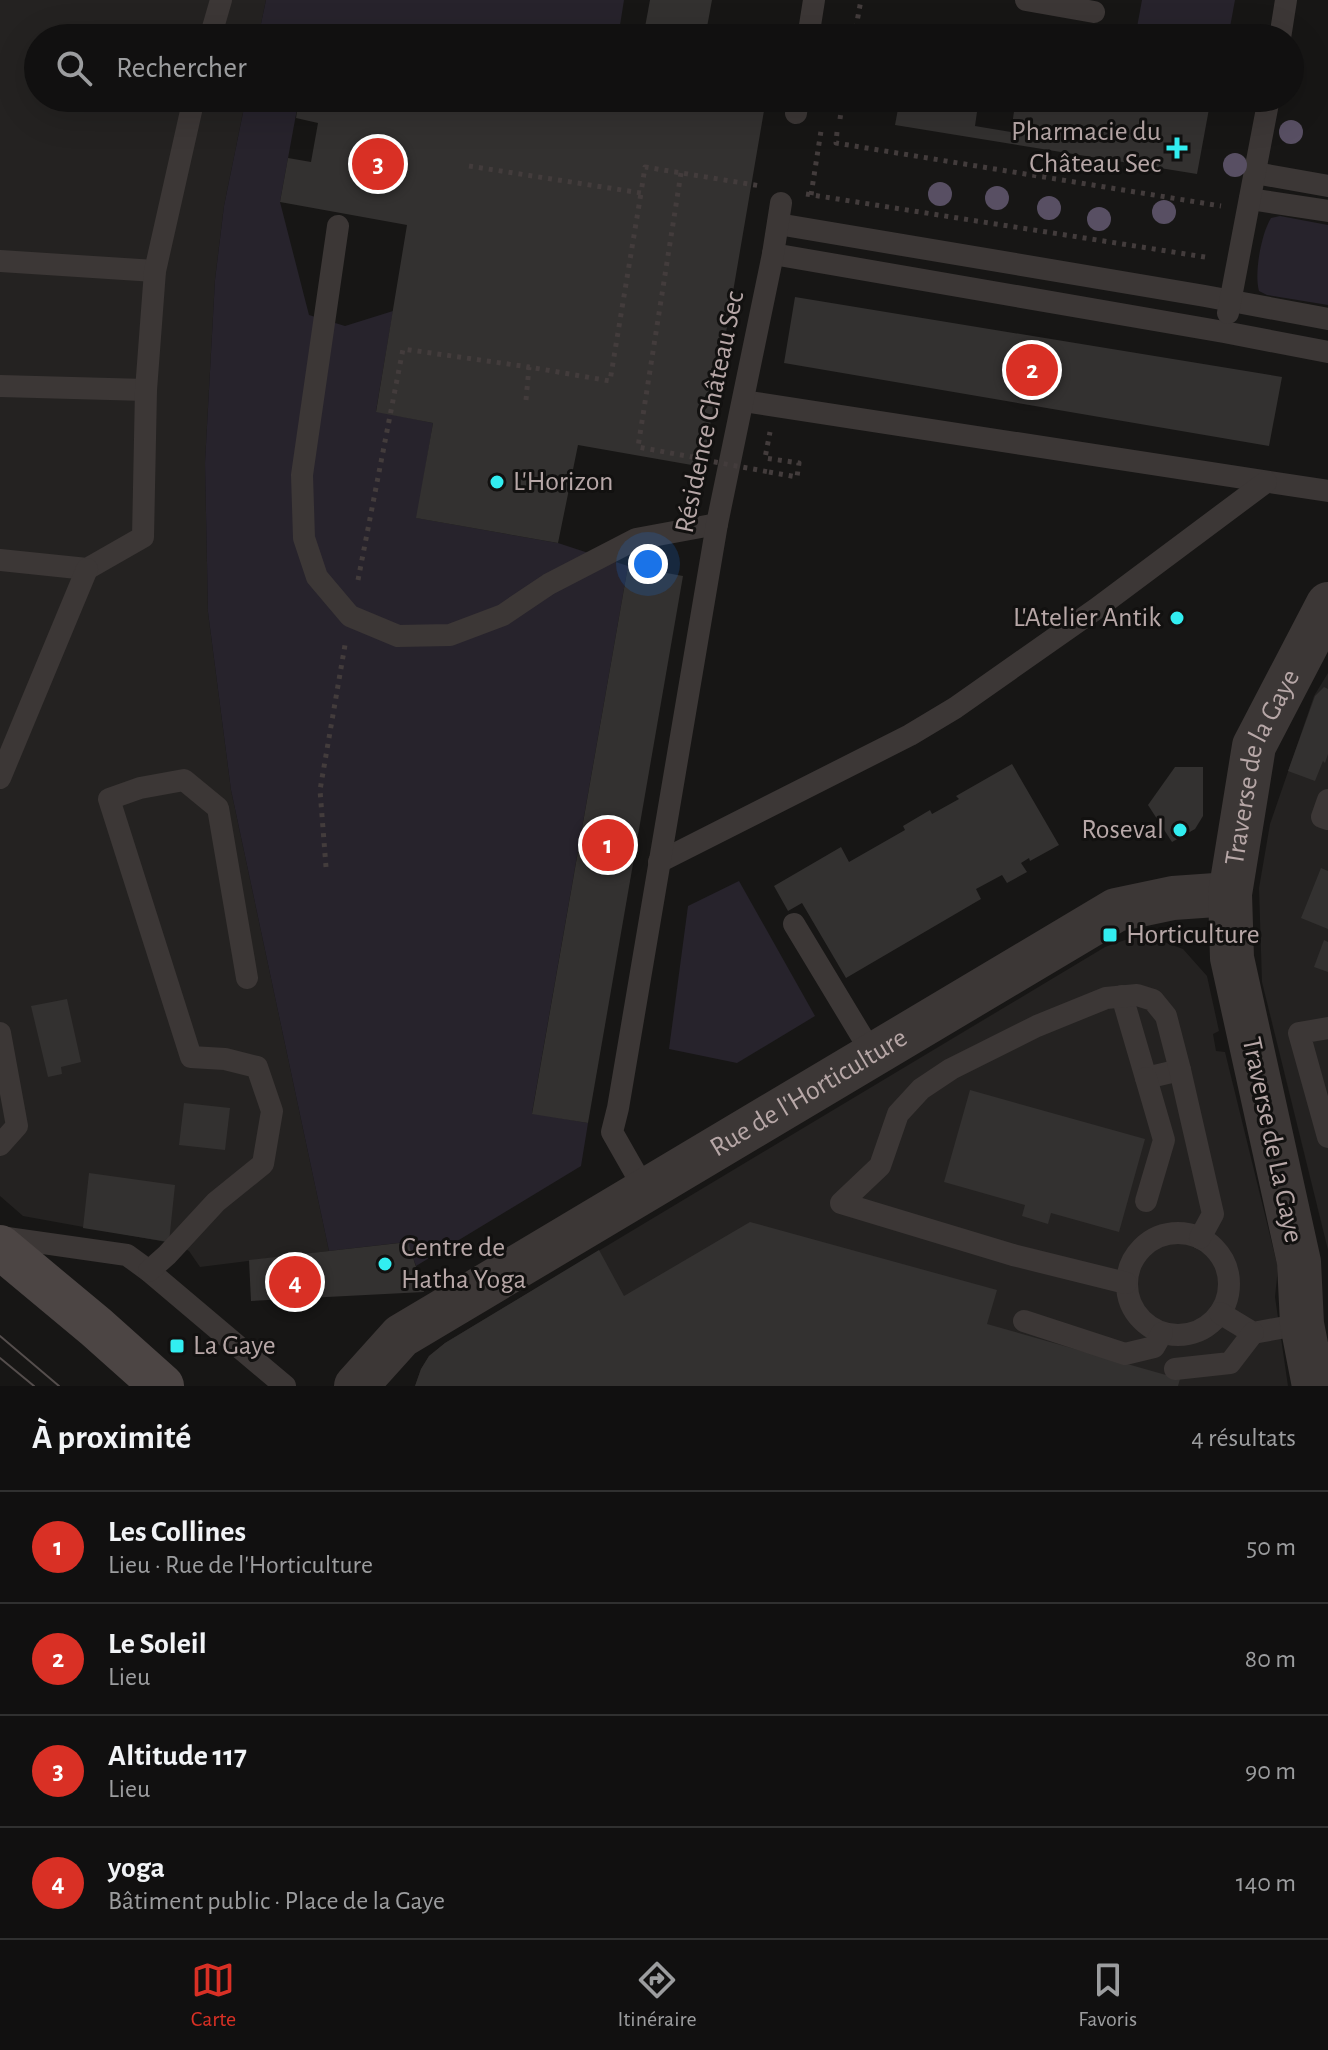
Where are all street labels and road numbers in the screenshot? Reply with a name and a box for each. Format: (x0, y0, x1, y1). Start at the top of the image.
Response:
street label: Résidence Château Sec (671, 288, 749, 535)
street label: Traverse de la Gaye (1221, 665, 1305, 868)
street label: Rue de l'Horticulture (705, 1024, 912, 1162)
street label: Traverse de La Gaye (1237, 1035, 1307, 1245)

